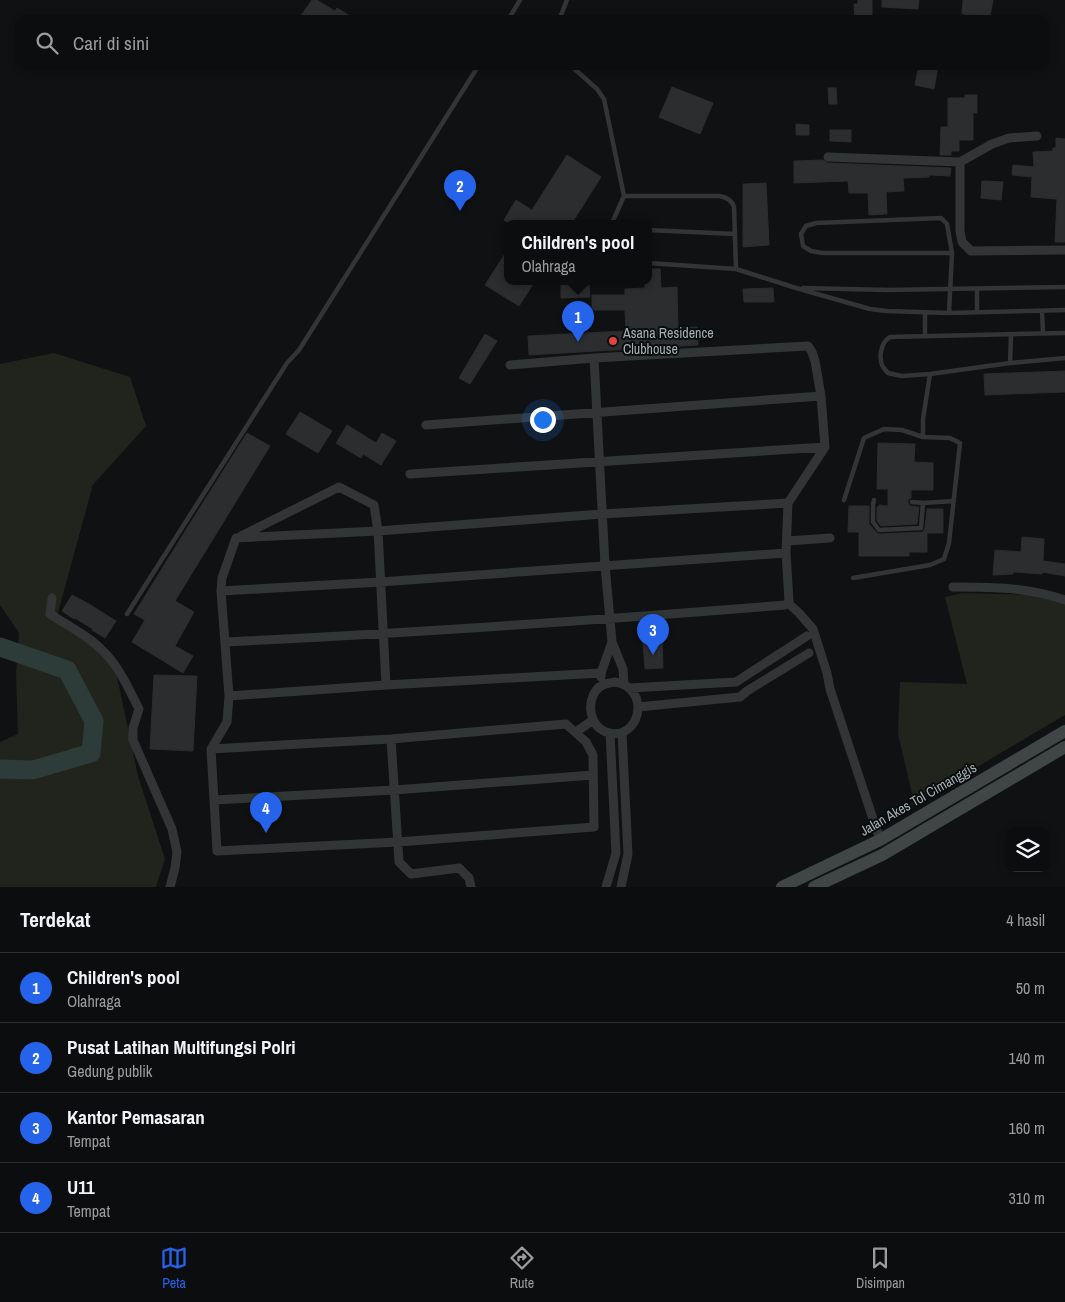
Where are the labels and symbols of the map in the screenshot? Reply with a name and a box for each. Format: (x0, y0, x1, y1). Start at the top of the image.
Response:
pin: 2 (444, 170, 476, 211)
pin: 1 (562, 301, 594, 342)
place label: Asana Residence Clubhouse (622, 324, 714, 358)
marker: Asana Residence Clubhouse (607, 335, 619, 347)
your location (530, 407, 556, 433)
pin: 3 (637, 614, 669, 655)
street label: Jalan Akes Tol Cimanggis (856, 758, 980, 840)
pin: 4 (250, 792, 282, 833)

